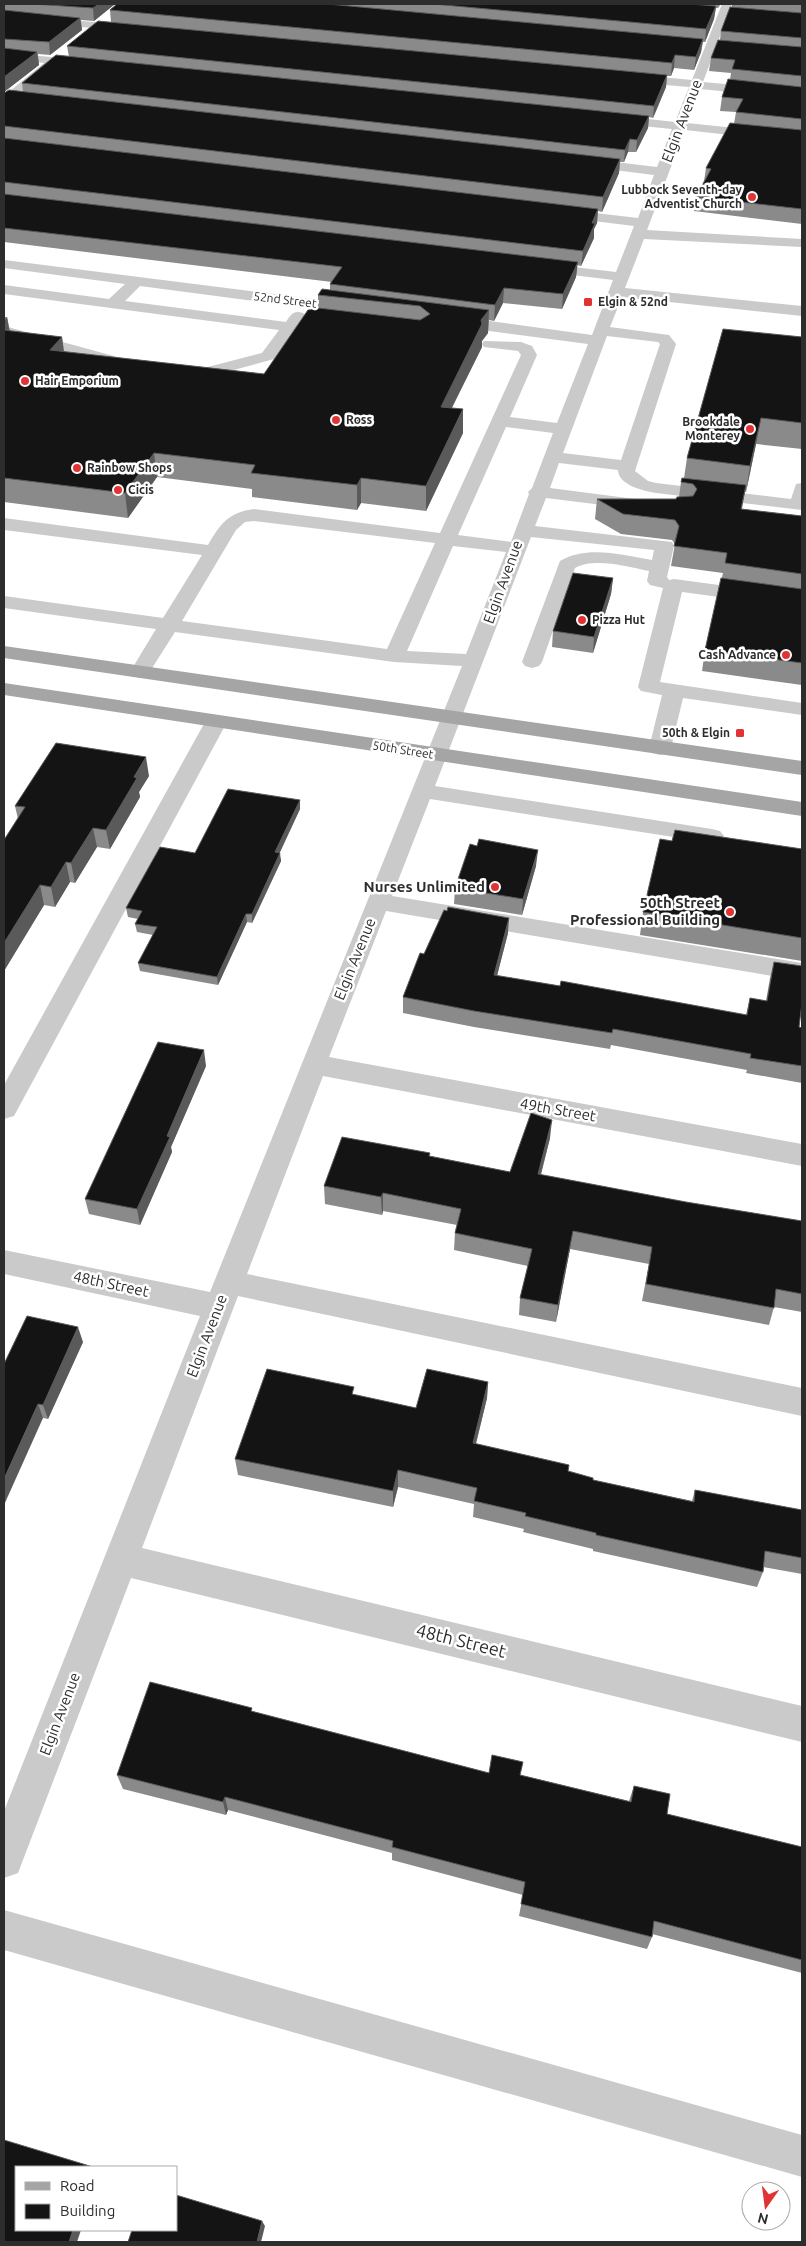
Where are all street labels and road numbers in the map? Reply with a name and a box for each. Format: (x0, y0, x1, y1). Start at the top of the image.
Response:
street label: Elgin Avenue (658, 77, 705, 165)
street label: 52nd Street (253, 289, 318, 310)
street label: Elgin Avenue (480, 538, 525, 626)
street label: 50th Street (372, 738, 435, 761)
street label: Elgin Avenue (330, 915, 379, 1002)
street label: 49th Street (519, 1094, 597, 1125)
street label: 48th Street (72, 1267, 150, 1300)
street label: Elgin Avenue (183, 1292, 230, 1380)
street label: 48th Street (414, 1619, 508, 1661)
street label: Elgin Avenue (36, 1670, 83, 1758)

